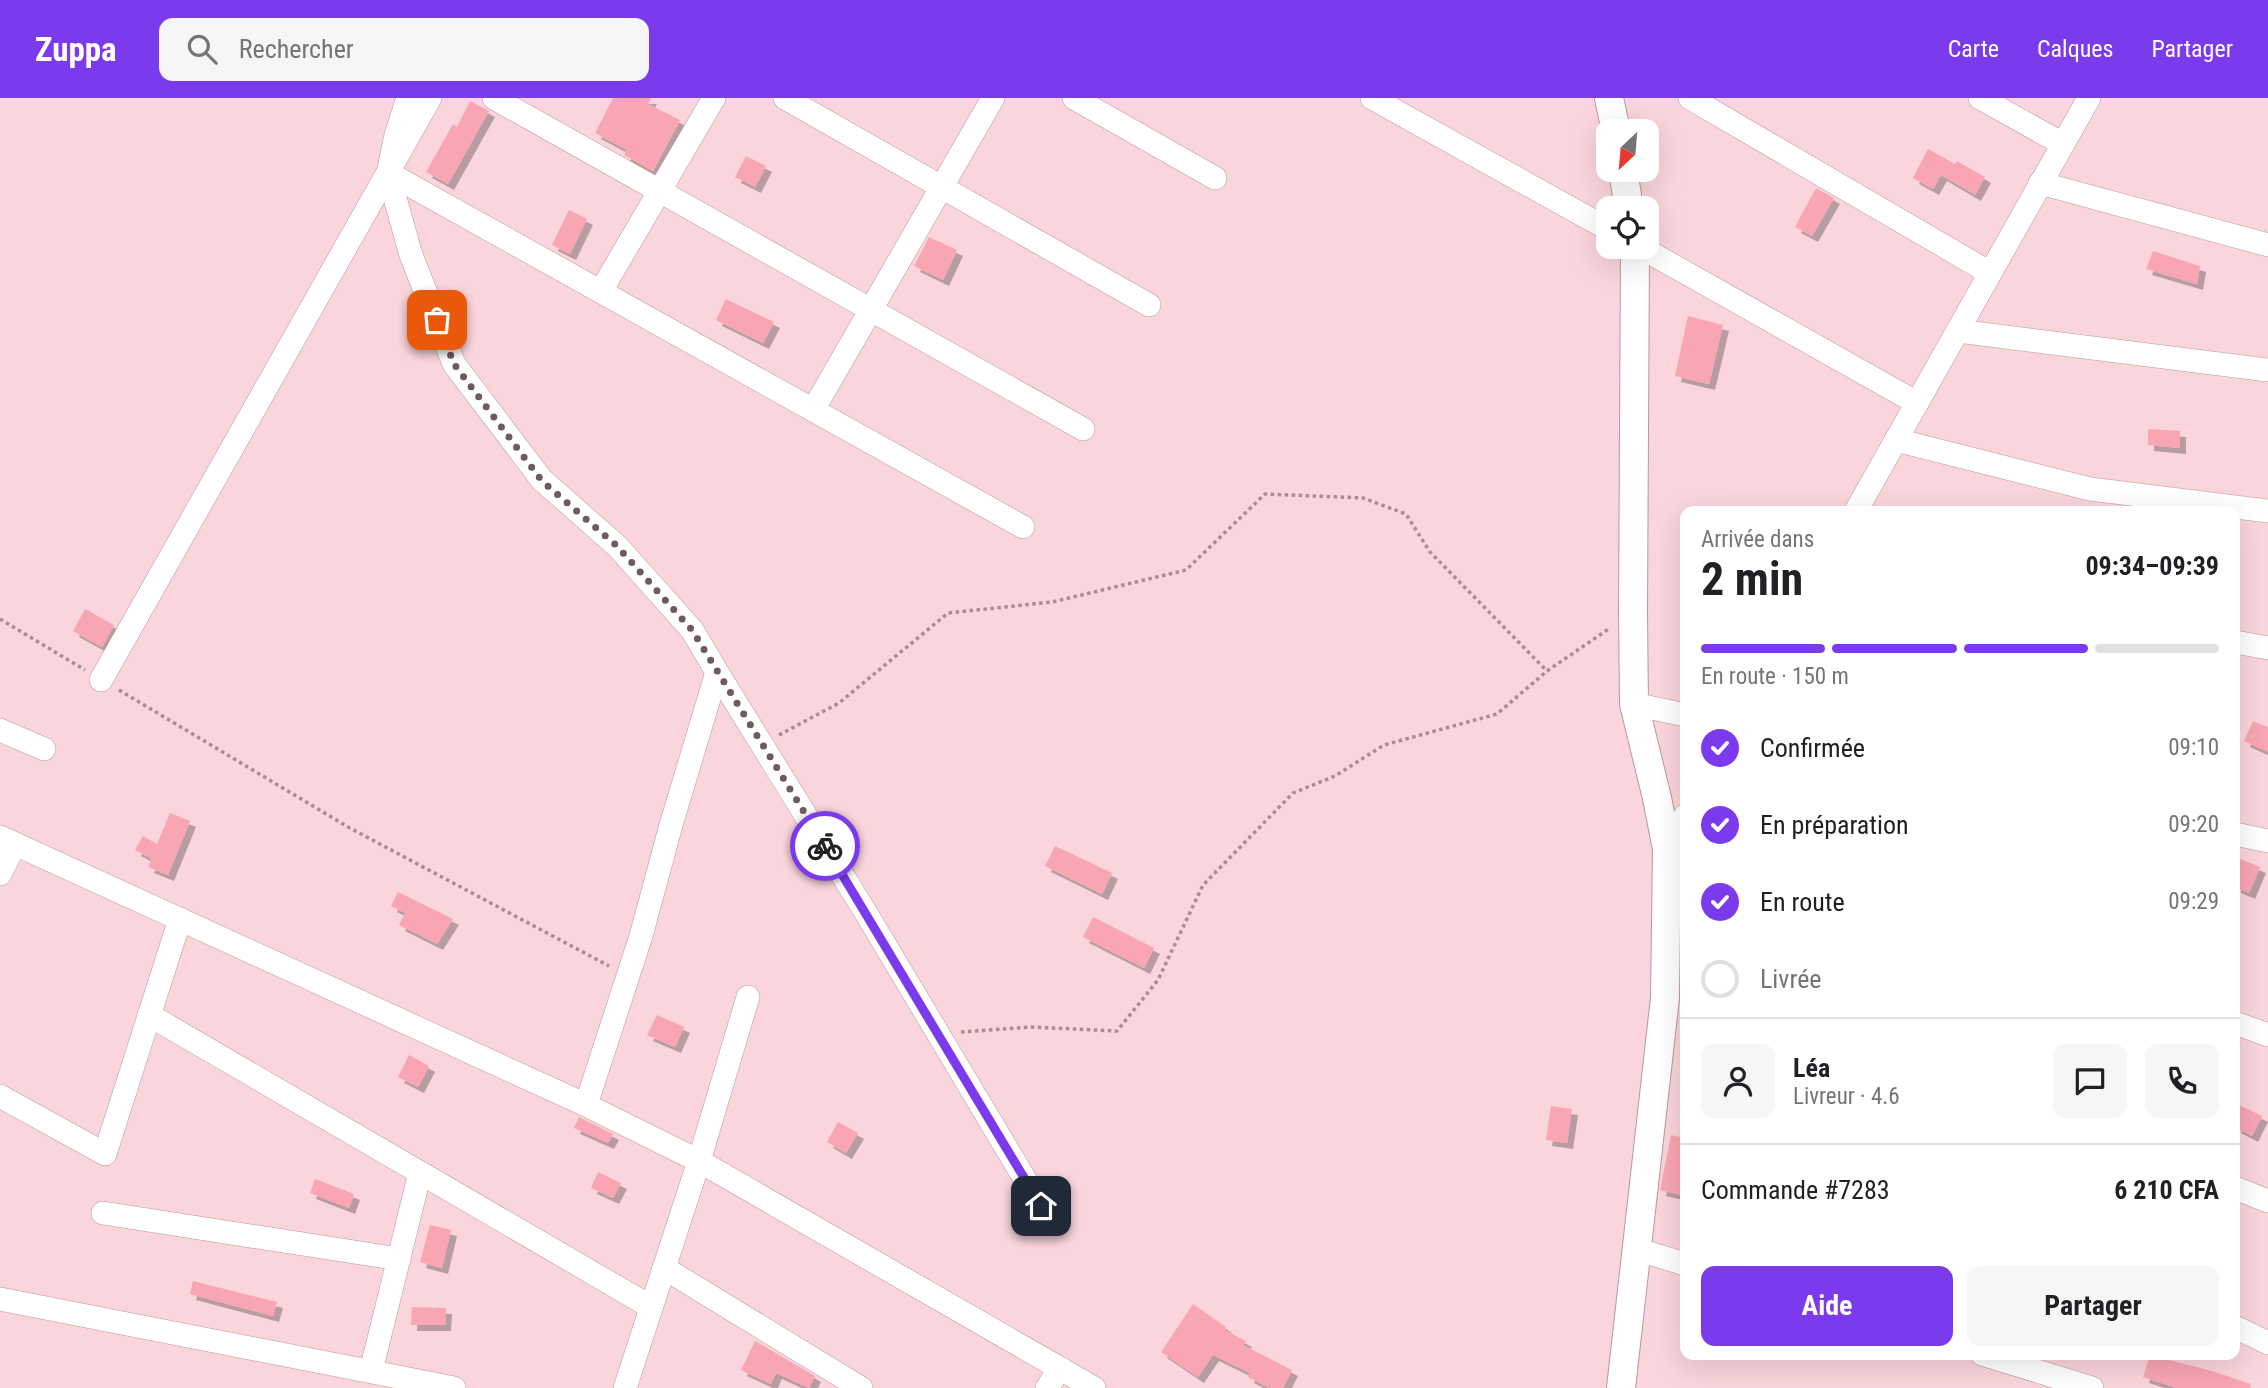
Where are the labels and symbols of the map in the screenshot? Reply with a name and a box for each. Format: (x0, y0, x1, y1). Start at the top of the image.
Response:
north arrow (1596, 119, 1659, 182)
pin (407, 290, 467, 350)
courier (790, 811, 860, 881)
pin (1011, 1176, 1071, 1236)

